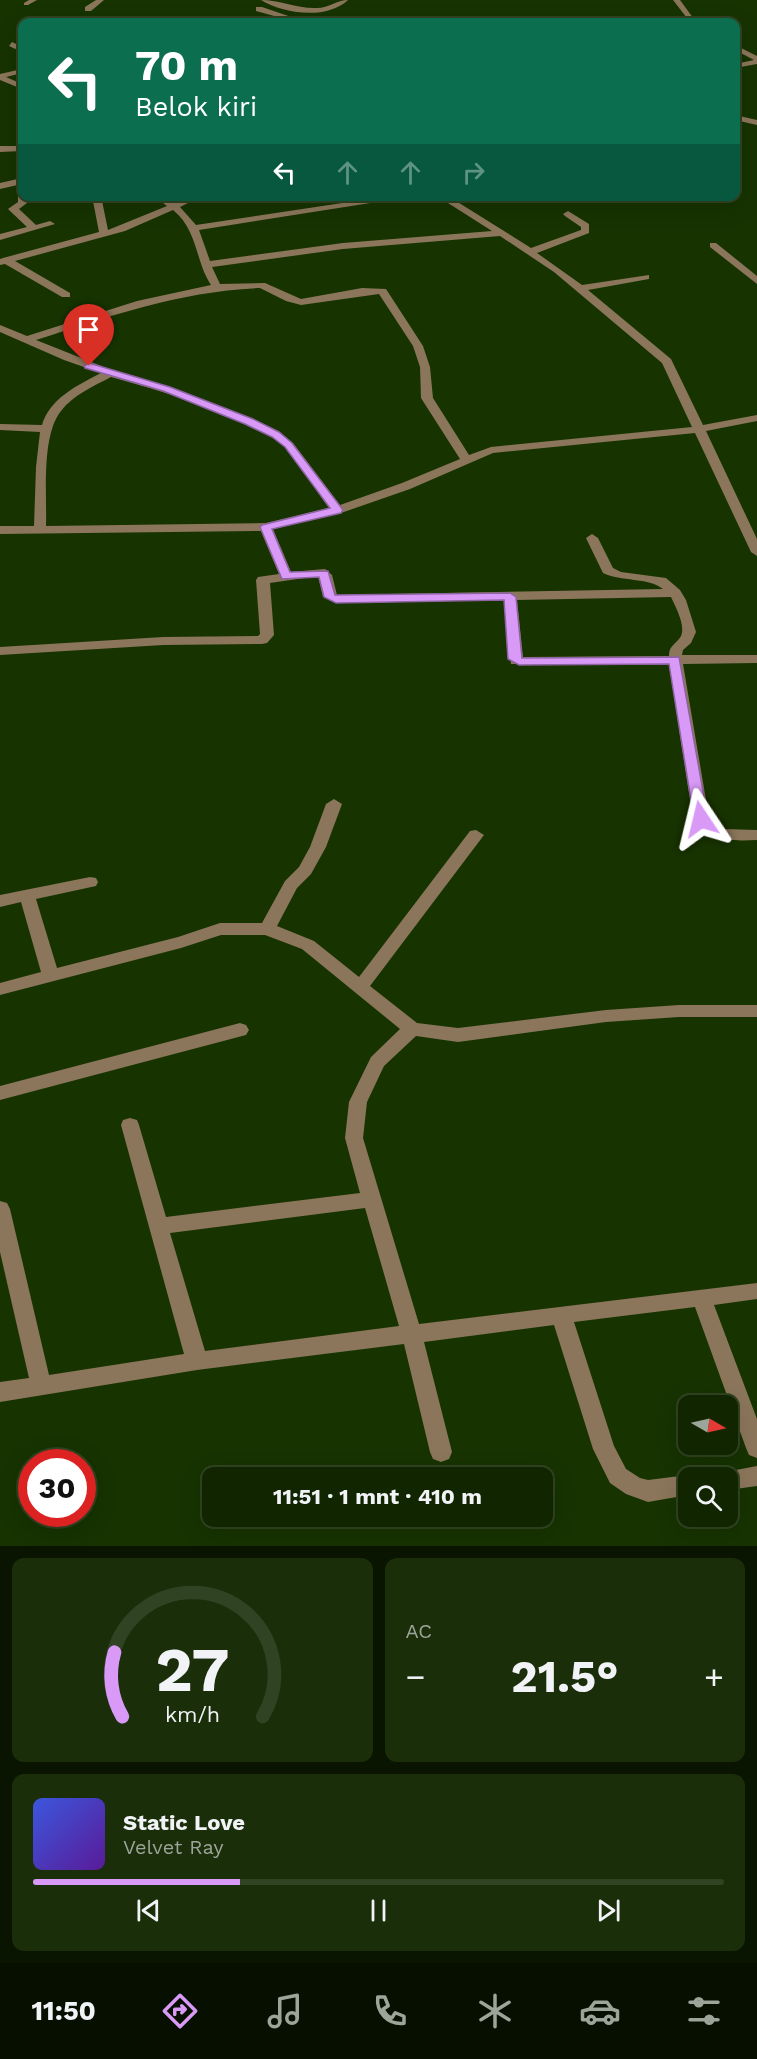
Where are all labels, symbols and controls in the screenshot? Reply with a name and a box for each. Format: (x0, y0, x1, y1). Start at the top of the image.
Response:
text: 70 m (135, 41, 238, 90)
icon: left (36, 42, 114, 120)
text: Belok kiri (135, 91, 257, 123)
icon: left (268, 156, 301, 189)
icon: ahead (331, 156, 364, 189)
icon: ahead (394, 156, 427, 189)
icon: right (457, 156, 490, 189)
pin (63, 304, 114, 366)
icon: arrive (72, 313, 105, 346)
position arrow (669, 787, 733, 851)
north arrow (678, 1395, 738, 1455)
map controls (678, 1395, 738, 1527)
speed limit sign: 30 (18, 1449, 96, 1527)
button: search (678, 1467, 738, 1527)
text: 11:51 · 1 mnt · 410 m (273, 1484, 482, 1509)
text: AC (406, 1619, 432, 1643)
text: 27 (155, 1633, 229, 1706)
text: 21.5° (511, 1650, 619, 1703)
text: − (406, 1657, 425, 1696)
text: + (704, 1657, 724, 1696)
text: km/h (165, 1702, 220, 1727)
text: Static Love (123, 1810, 245, 1835)
text: Velvet Ray (123, 1835, 224, 1859)
icon: previous (132, 1894, 165, 1927)
icon: pause (362, 1894, 395, 1927)
icon: next (592, 1894, 625, 1927)
icon: directions (159, 1990, 201, 2032)
icon: music (264, 1990, 306, 2032)
icon: phone (369, 1990, 411, 2032)
icon: climate (474, 1990, 516, 2032)
icon: car (579, 1990, 621, 2032)
icon: filters (683, 1990, 725, 2032)
text: 11:50 (31, 1995, 96, 2027)

